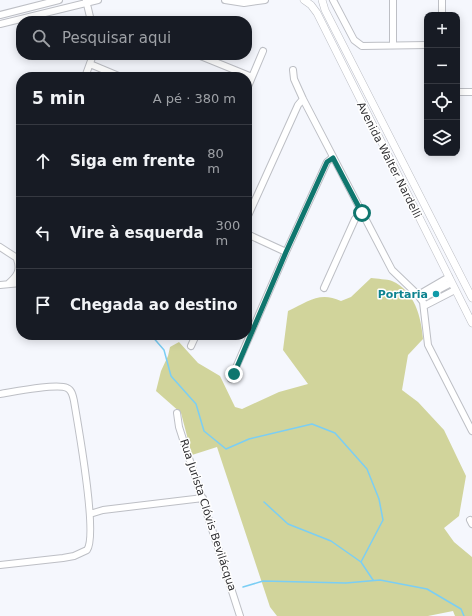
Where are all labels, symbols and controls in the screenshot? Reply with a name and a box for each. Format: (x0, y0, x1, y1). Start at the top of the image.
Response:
map controls (424, 12, 460, 156)
button: + (424, 12, 460, 48)
search box (16, 16, 252, 60)
icon: search (30, 27, 52, 49)
text: Pesquisar aqui (62, 29, 171, 47)
button: − (424, 48, 460, 84)
button: locate (424, 84, 460, 120)
text: 5 min (32, 88, 85, 108)
text: A pé · 380 m (153, 91, 236, 106)
street label: Avenida Walter Nardelli (354, 100, 424, 220)
button: layers (424, 120, 460, 156)
text: 80 m (207, 146, 224, 176)
icon: ahead (32, 150, 54, 172)
text: Siga em frente (70, 152, 195, 170)
route start (353, 204, 371, 222)
text: 300 m (216, 218, 240, 248)
icon: left (32, 222, 54, 244)
text: Vire à esquerda (70, 224, 204, 242)
place label: Portaria (378, 288, 428, 301)
marker: Portaria (431, 289, 441, 299)
icon: arrive (32, 294, 54, 316)
text: Chegada ao destino (70, 296, 238, 314)
route end (225, 365, 243, 383)
street label: Rua Jurista Clóvis Bevilácqua (177, 437, 239, 593)

